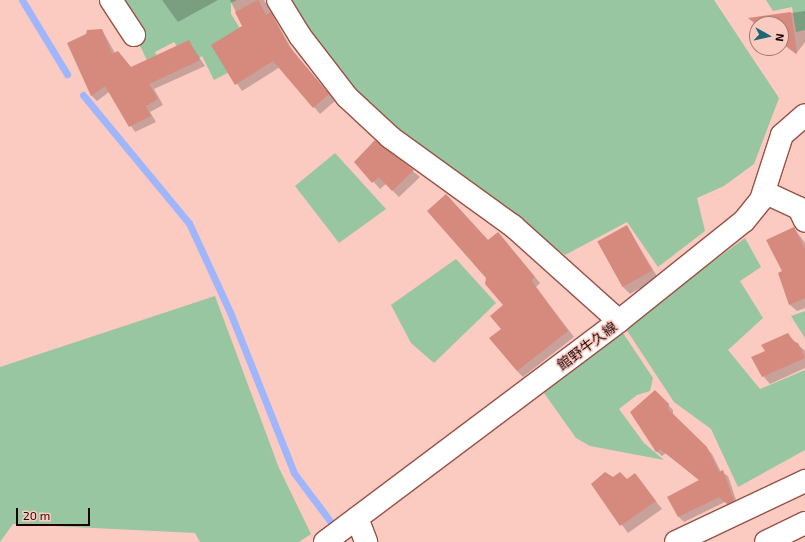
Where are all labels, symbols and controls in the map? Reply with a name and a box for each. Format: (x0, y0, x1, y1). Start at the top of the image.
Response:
north arrow (749, 16, 789, 56)
text: N (773, 33, 787, 42)
street label: 館野牛久線 (554, 318, 620, 374)
scale bar (18, 500, 92, 526)
text: 20 m (23, 508, 50, 522)

